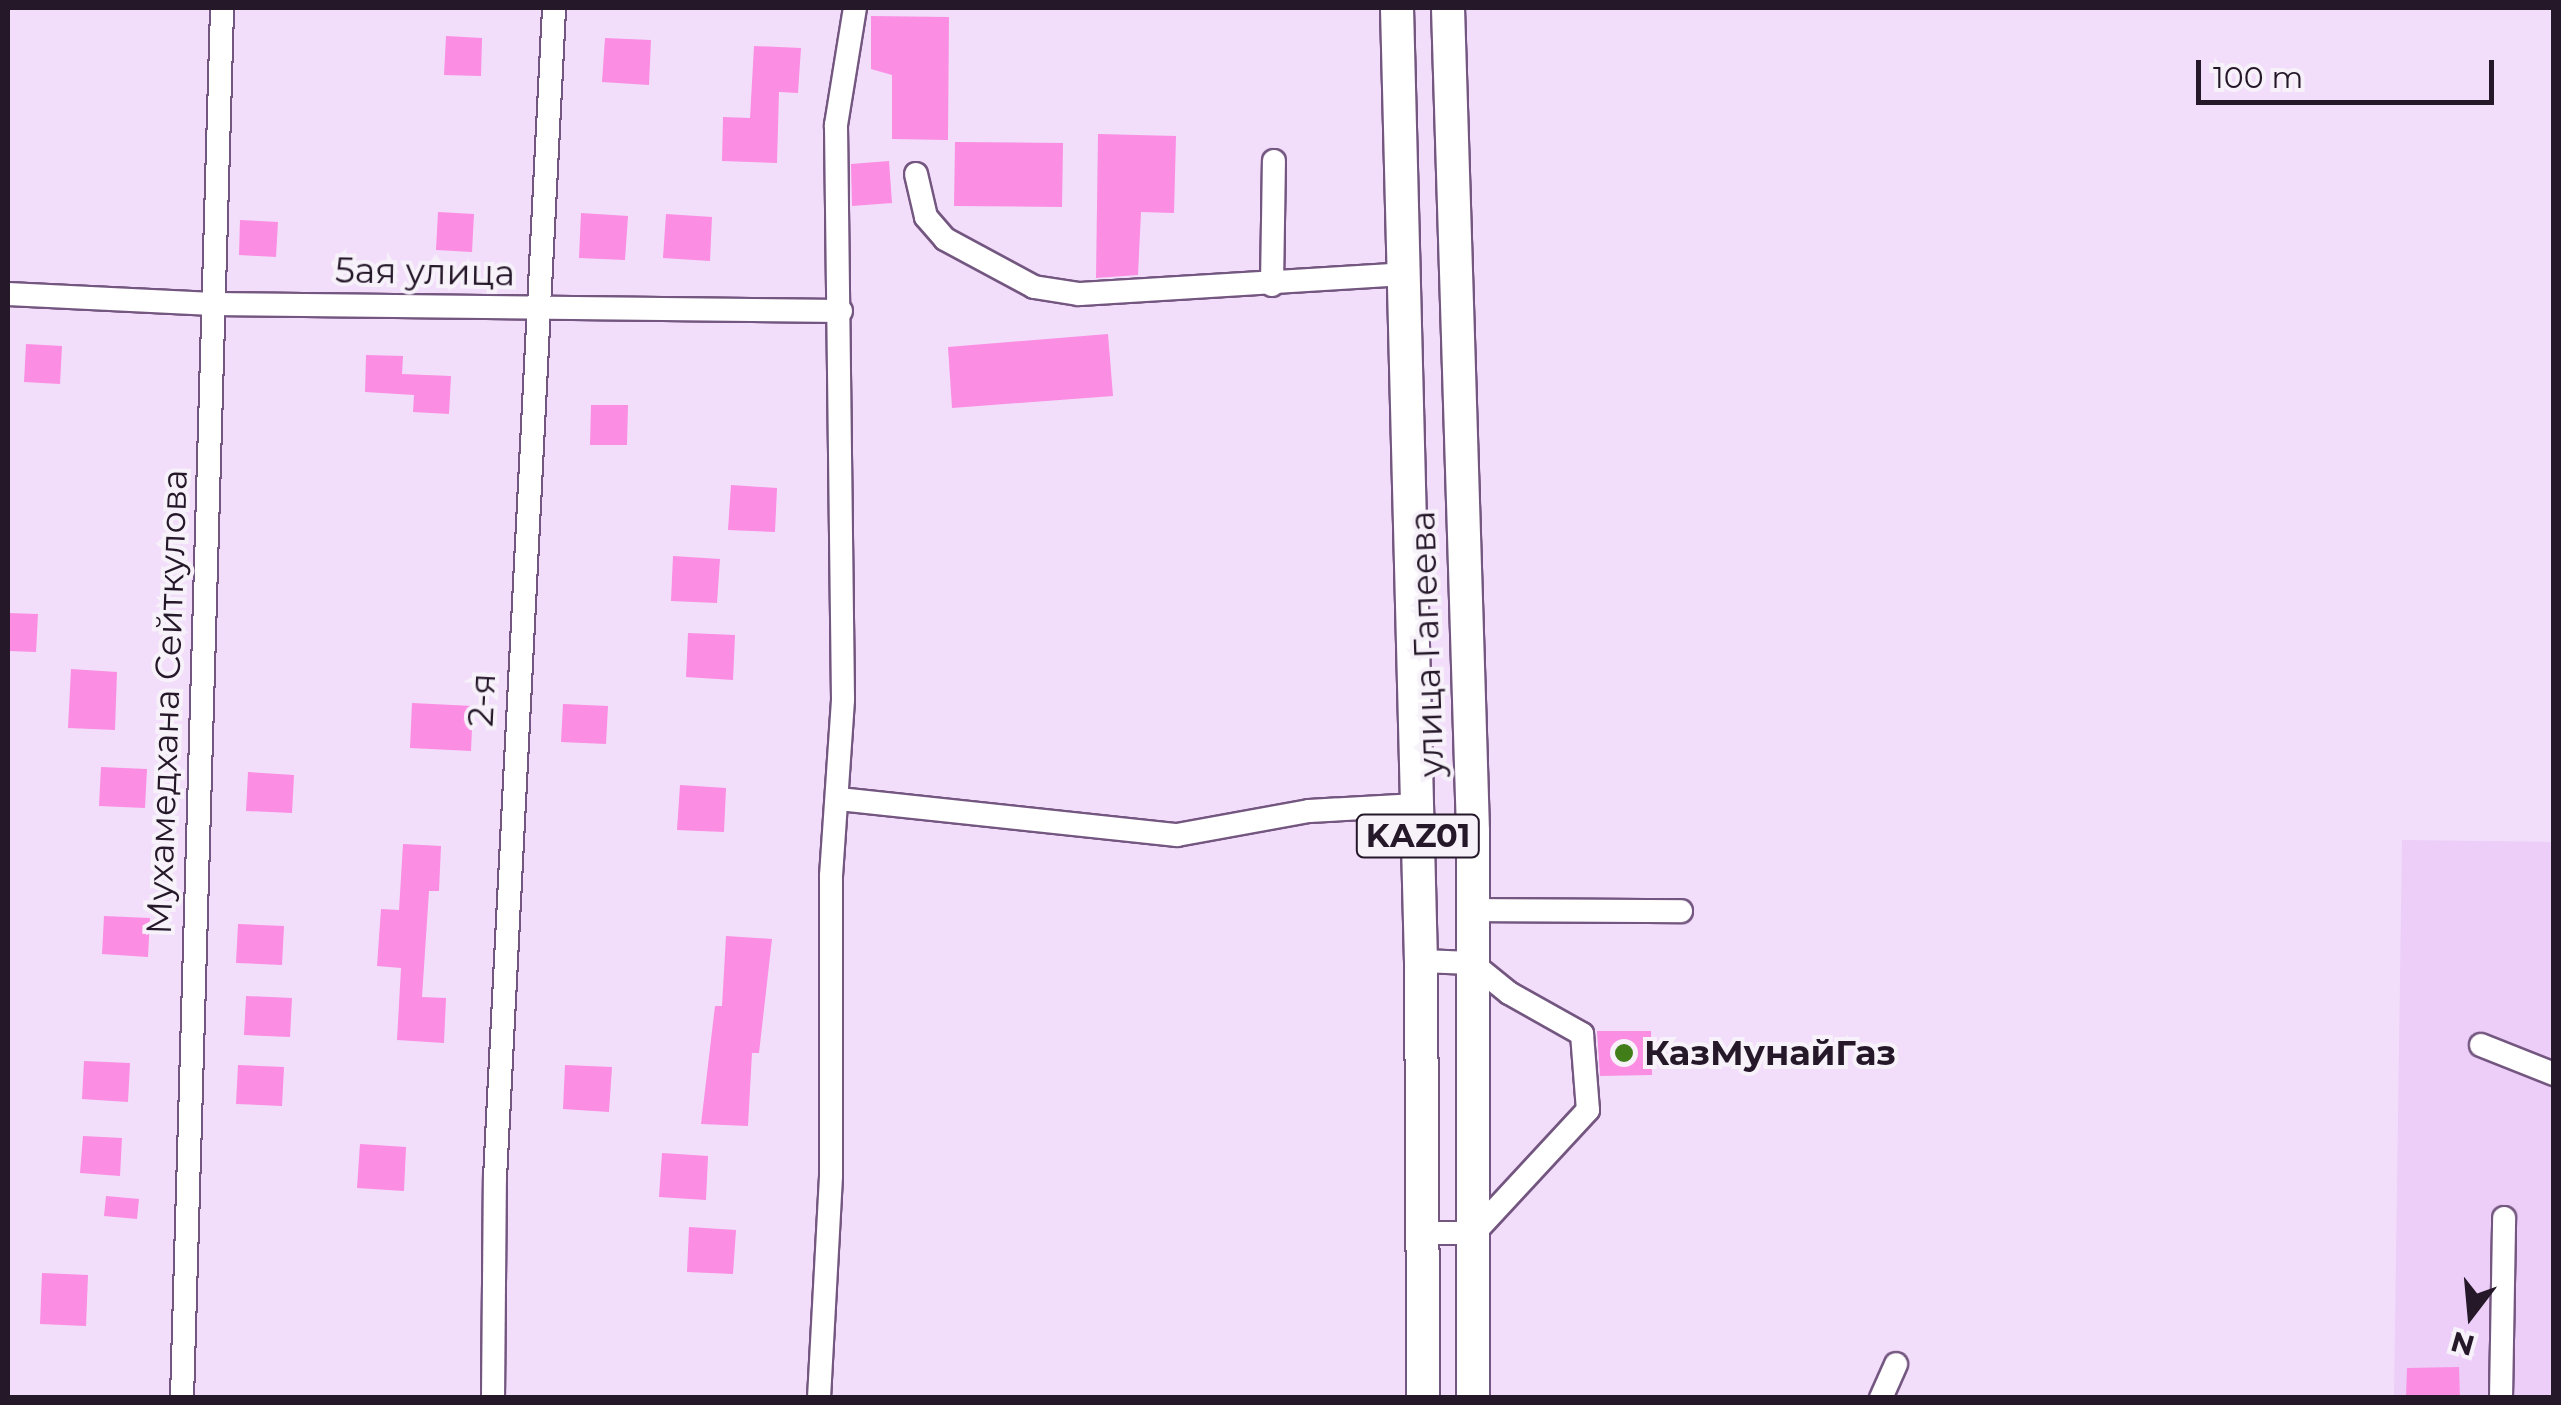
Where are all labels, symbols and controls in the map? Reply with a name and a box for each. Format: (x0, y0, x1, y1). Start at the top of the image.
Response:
scale bar (2201, 40, 2498, 102)
text: 100 m (2213, 59, 2303, 96)
street label: 5ая улица (335, 249, 515, 295)
street label: Мухамедхана Сейткулова (138, 469, 196, 935)
street label: улица Гапеева (1401, 510, 1453, 778)
street label: 2-я (460, 672, 504, 728)
road number: KАZ01 (1356, 809, 1480, 863)
place label: КазМунайГаз (1644, 1032, 1896, 1074)
marker: КазМунайГаз (1613, 1042, 1635, 1064)
north arrow (2421, 1265, 2521, 1365)
text: N (2447, 1324, 2478, 1363)

